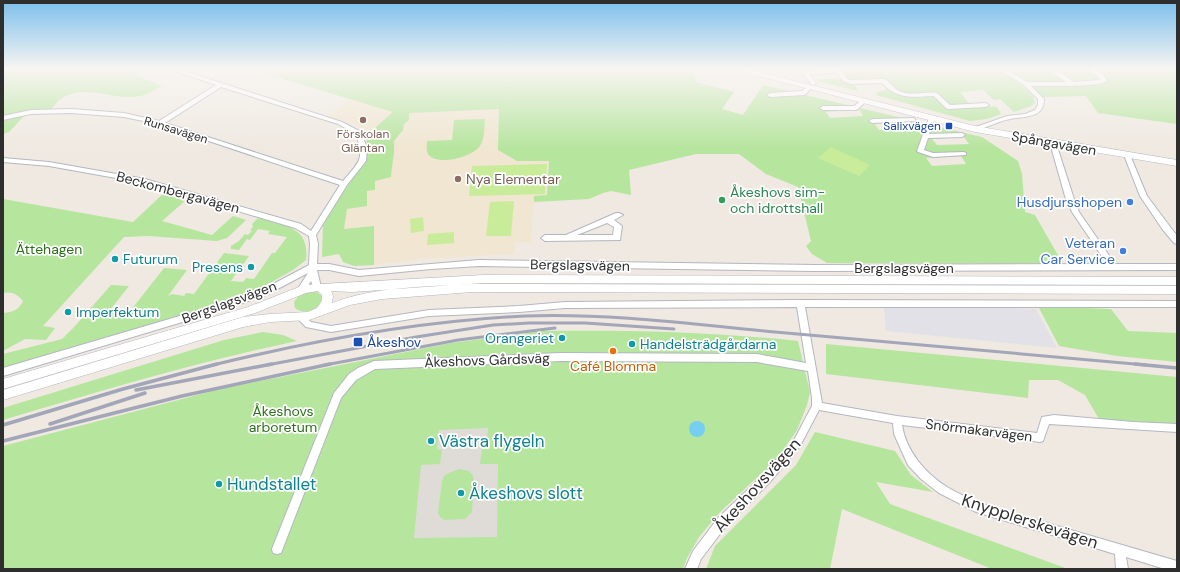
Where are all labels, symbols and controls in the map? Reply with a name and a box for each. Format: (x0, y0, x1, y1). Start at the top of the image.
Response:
street label: Runsavägen (142, 113, 210, 147)
marker: Förskolan Gläntan (358, 115, 368, 125)
place label: Salixvägen (883, 118, 941, 134)
marker: Salixvägen (944, 121, 954, 131)
place label: Förskolan Gläntan (337, 126, 389, 156)
street label: Spångavägen (1010, 127, 1098, 159)
street label: Beckombergavägen (114, 167, 242, 217)
place label: Nya Elementar (466, 170, 560, 188)
marker: Nya Elementar (453, 174, 463, 184)
place label: Åkeshovs sim- och idrottshall (730, 183, 825, 217)
place label: Husdjursshopen (1017, 193, 1122, 211)
marker: Åkeshovs sim- och idrottshall (717, 195, 727, 205)
marker: Husdjursshopen (1125, 197, 1135, 207)
place label: Veteran Car Service (1040, 234, 1115, 268)
park label: Ättehagen (16, 240, 82, 258)
marker: Veteran Car Service (1118, 246, 1128, 256)
place label: Futurum (123, 250, 178, 268)
marker: Futurum (110, 254, 120, 264)
street label: Bergslagsvägen (530, 255, 630, 275)
place label: Presens (192, 258, 243, 276)
street label: Bergslagsvägen (854, 259, 954, 277)
marker: Presens (246, 262, 256, 272)
street label: Bergslagsvägen (179, 277, 279, 327)
place label: Imperfektum (76, 303, 159, 321)
marker: Imperfektum (63, 307, 73, 317)
place label: Orangeriet (485, 329, 554, 347)
place label: Åkeshov (367, 333, 422, 351)
marker: Orangeriet (557, 333, 567, 343)
place label: Handelsträdgårdarna (640, 335, 776, 353)
marker: Åkeshov (352, 336, 364, 348)
marker: Handelsträdgårdarna (627, 339, 637, 349)
marker: Café Blomma (608, 346, 618, 356)
street label: Åkeshovs Gårdsväg (424, 349, 550, 371)
place label: Café Blomma (570, 357, 656, 375)
park label: Åkeshovs arboretum (249, 402, 317, 436)
street label: Snörmakarvägen (924, 415, 1034, 445)
place label: Västra flygeln (439, 430, 544, 452)
street label: Åkeshovsvägen (709, 433, 805, 537)
marker: Västra flygeln (426, 436, 436, 446)
place label: Hundstallet (227, 473, 316, 495)
marker: Hundstallet (214, 479, 224, 489)
place label: Åkeshovs slott (469, 482, 583, 504)
marker: Åkeshovs slott (456, 488, 466, 498)
street label: Knypplerskevägen (959, 489, 1101, 553)

